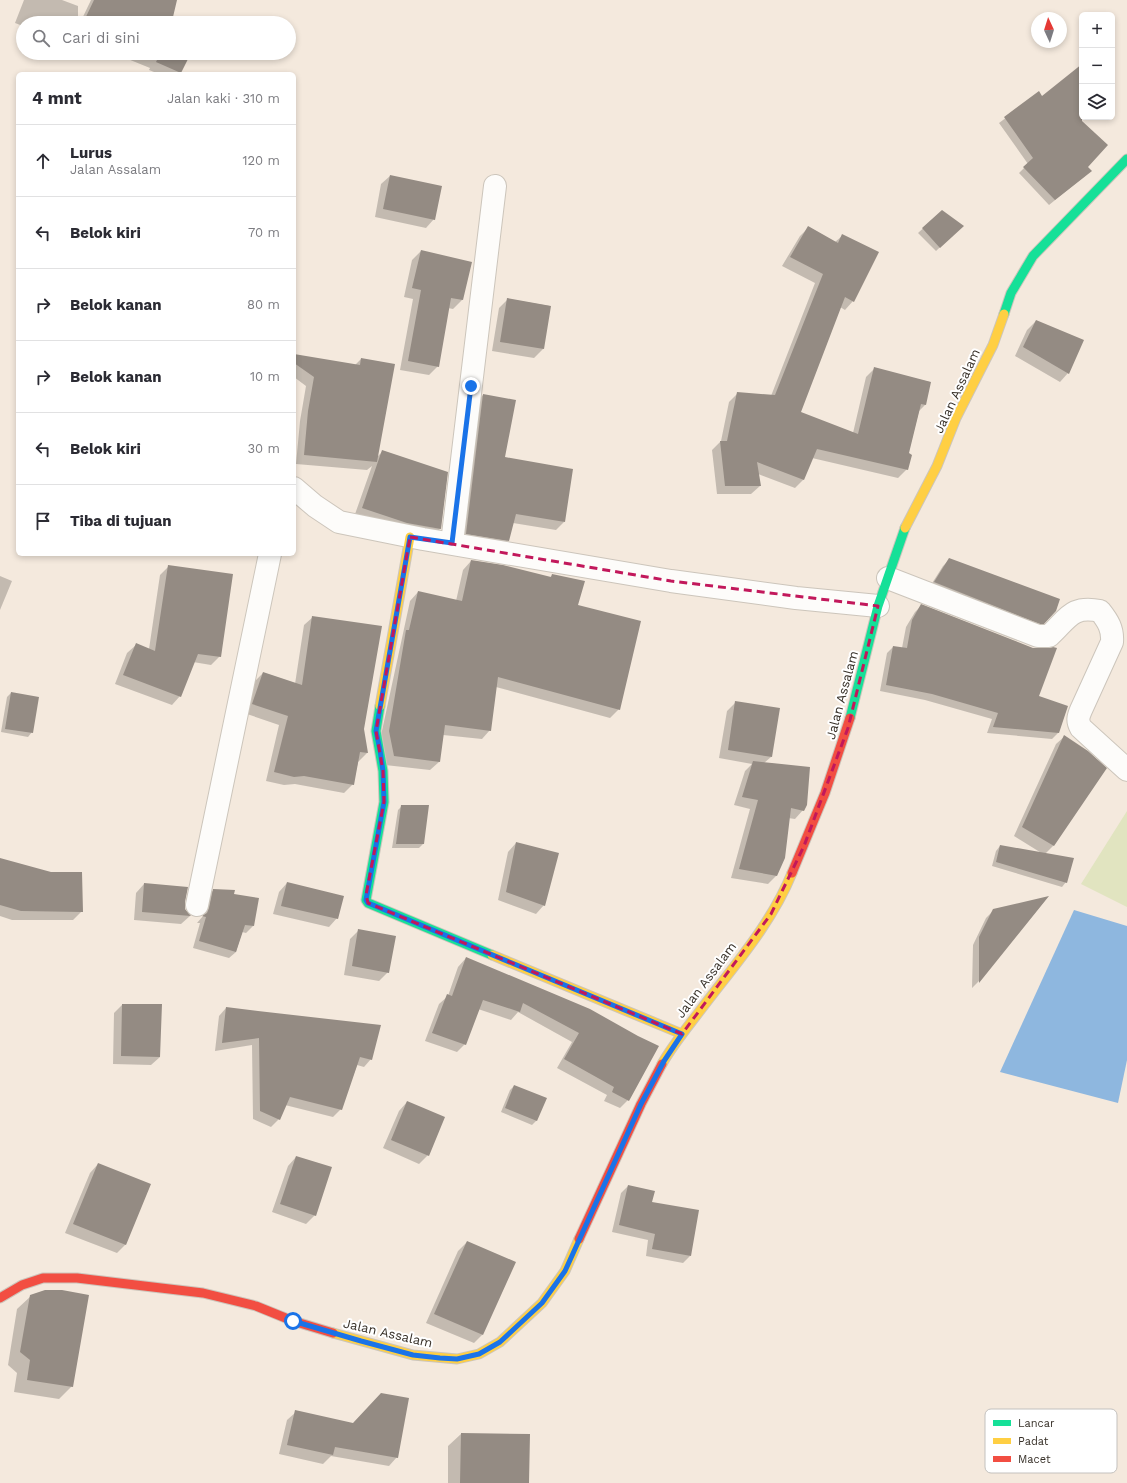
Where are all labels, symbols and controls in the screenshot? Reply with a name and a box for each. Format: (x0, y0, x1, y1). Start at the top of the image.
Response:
north arrow (1031, 12, 1067, 48)
map controls (1079, 12, 1115, 120)
button: + (1079, 12, 1115, 48)
search box (16, 16, 296, 60)
icon: search (30, 27, 52, 49)
text: Cari di sini (62, 29, 140, 47)
button: − (1079, 48, 1115, 84)
button: layers (1079, 84, 1115, 120)
text: 4 mnt (32, 88, 82, 108)
text: Jalan kaki · 310 m (167, 91, 280, 106)
text: Lurus (70, 144, 112, 162)
icon: ahead (32, 150, 54, 172)
text: 120 m (242, 153, 280, 168)
text: Jalan Assalam (70, 162, 161, 177)
icon: left (32, 222, 54, 244)
text: Belok kiri (70, 224, 141, 242)
text: 70 m (248, 225, 280, 240)
icon: right (32, 294, 54, 316)
text: Belok kanan (70, 296, 161, 314)
text: 80 m (247, 297, 280, 312)
street label: Jalan Assalam (931, 347, 983, 435)
icon: right (32, 366, 54, 388)
text: Belok kanan (70, 368, 161, 386)
text: 10 m (250, 369, 280, 384)
route end (462, 377, 480, 395)
icon: left (32, 438, 54, 460)
text: Belok kiri (70, 440, 141, 458)
text: 30 m (248, 441, 280, 456)
icon: arrive (32, 510, 54, 532)
text: Tiba di tujuan (70, 512, 172, 530)
street label: Jalan Assalam (823, 649, 861, 741)
street label: Jalan Assalam (673, 939, 739, 1021)
route start (284, 1312, 302, 1330)
street label: Jalan Assalam (342, 1315, 434, 1351)
legend (985, 1409, 1117, 1473)
text: Lancar (1018, 1417, 1055, 1430)
text: Padat (1018, 1435, 1049, 1448)
text: Macet (1018, 1453, 1051, 1466)

